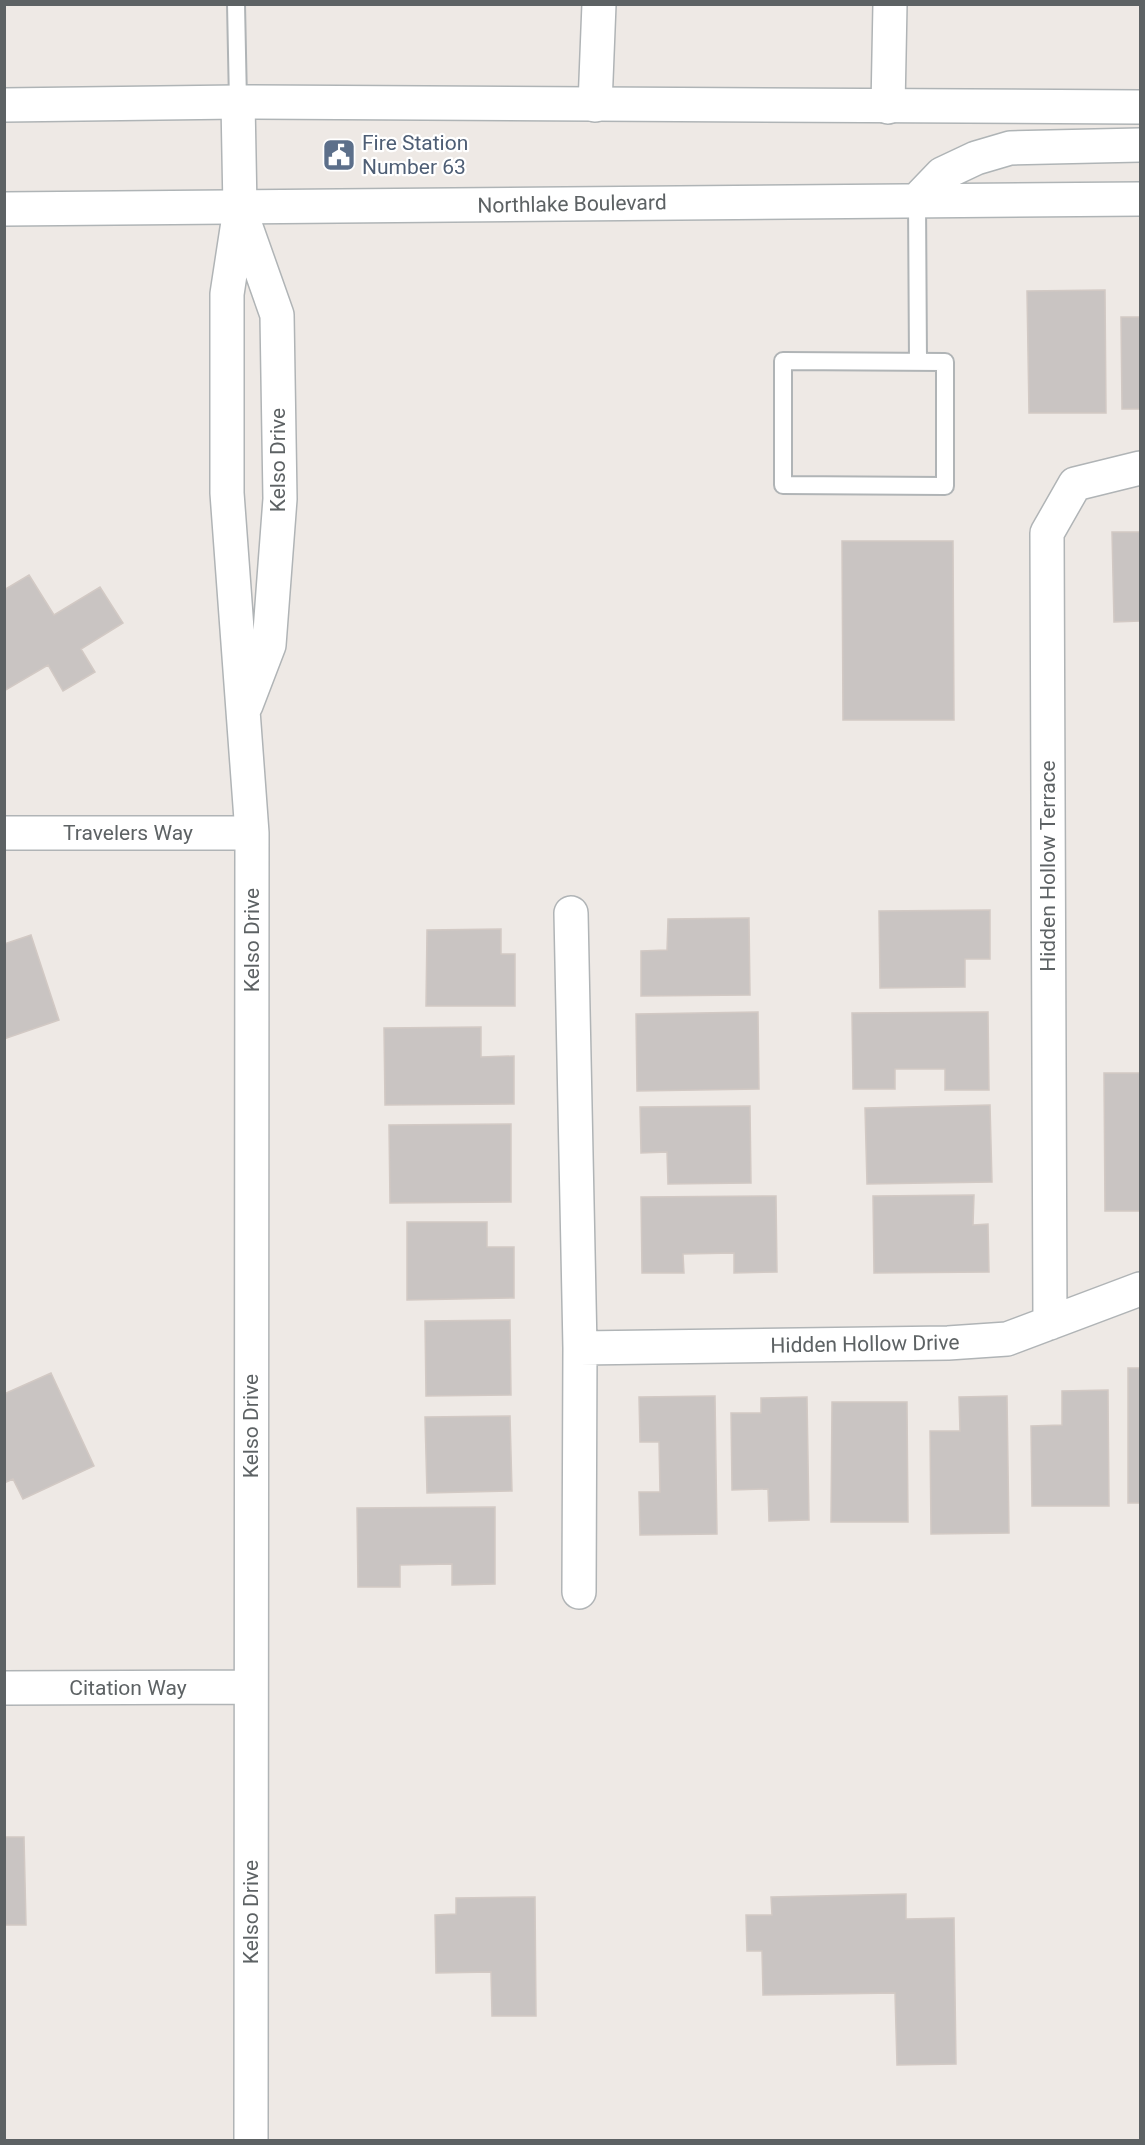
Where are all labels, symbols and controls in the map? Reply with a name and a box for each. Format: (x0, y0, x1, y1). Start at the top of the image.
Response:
place label: Fire Station Number 63 (362, 131, 468, 179)
public building icon: Fire Station Number 63 (321, 137, 357, 173)
street label: Northlake Boulevard (477, 190, 667, 218)
street label: Kelso Drive (266, 408, 290, 512)
street label: Hidden Hollow Terrace (1036, 760, 1060, 972)
street label: Travelers Way (63, 821, 193, 845)
street label: Kelso Drive (240, 888, 264, 992)
street label: Hidden Hollow Drive (770, 1330, 960, 1358)
street label: Kelso Drive (239, 1374, 263, 1478)
street label: Citation Way (69, 1676, 187, 1700)
street label: Kelso Drive (239, 1860, 263, 1964)

